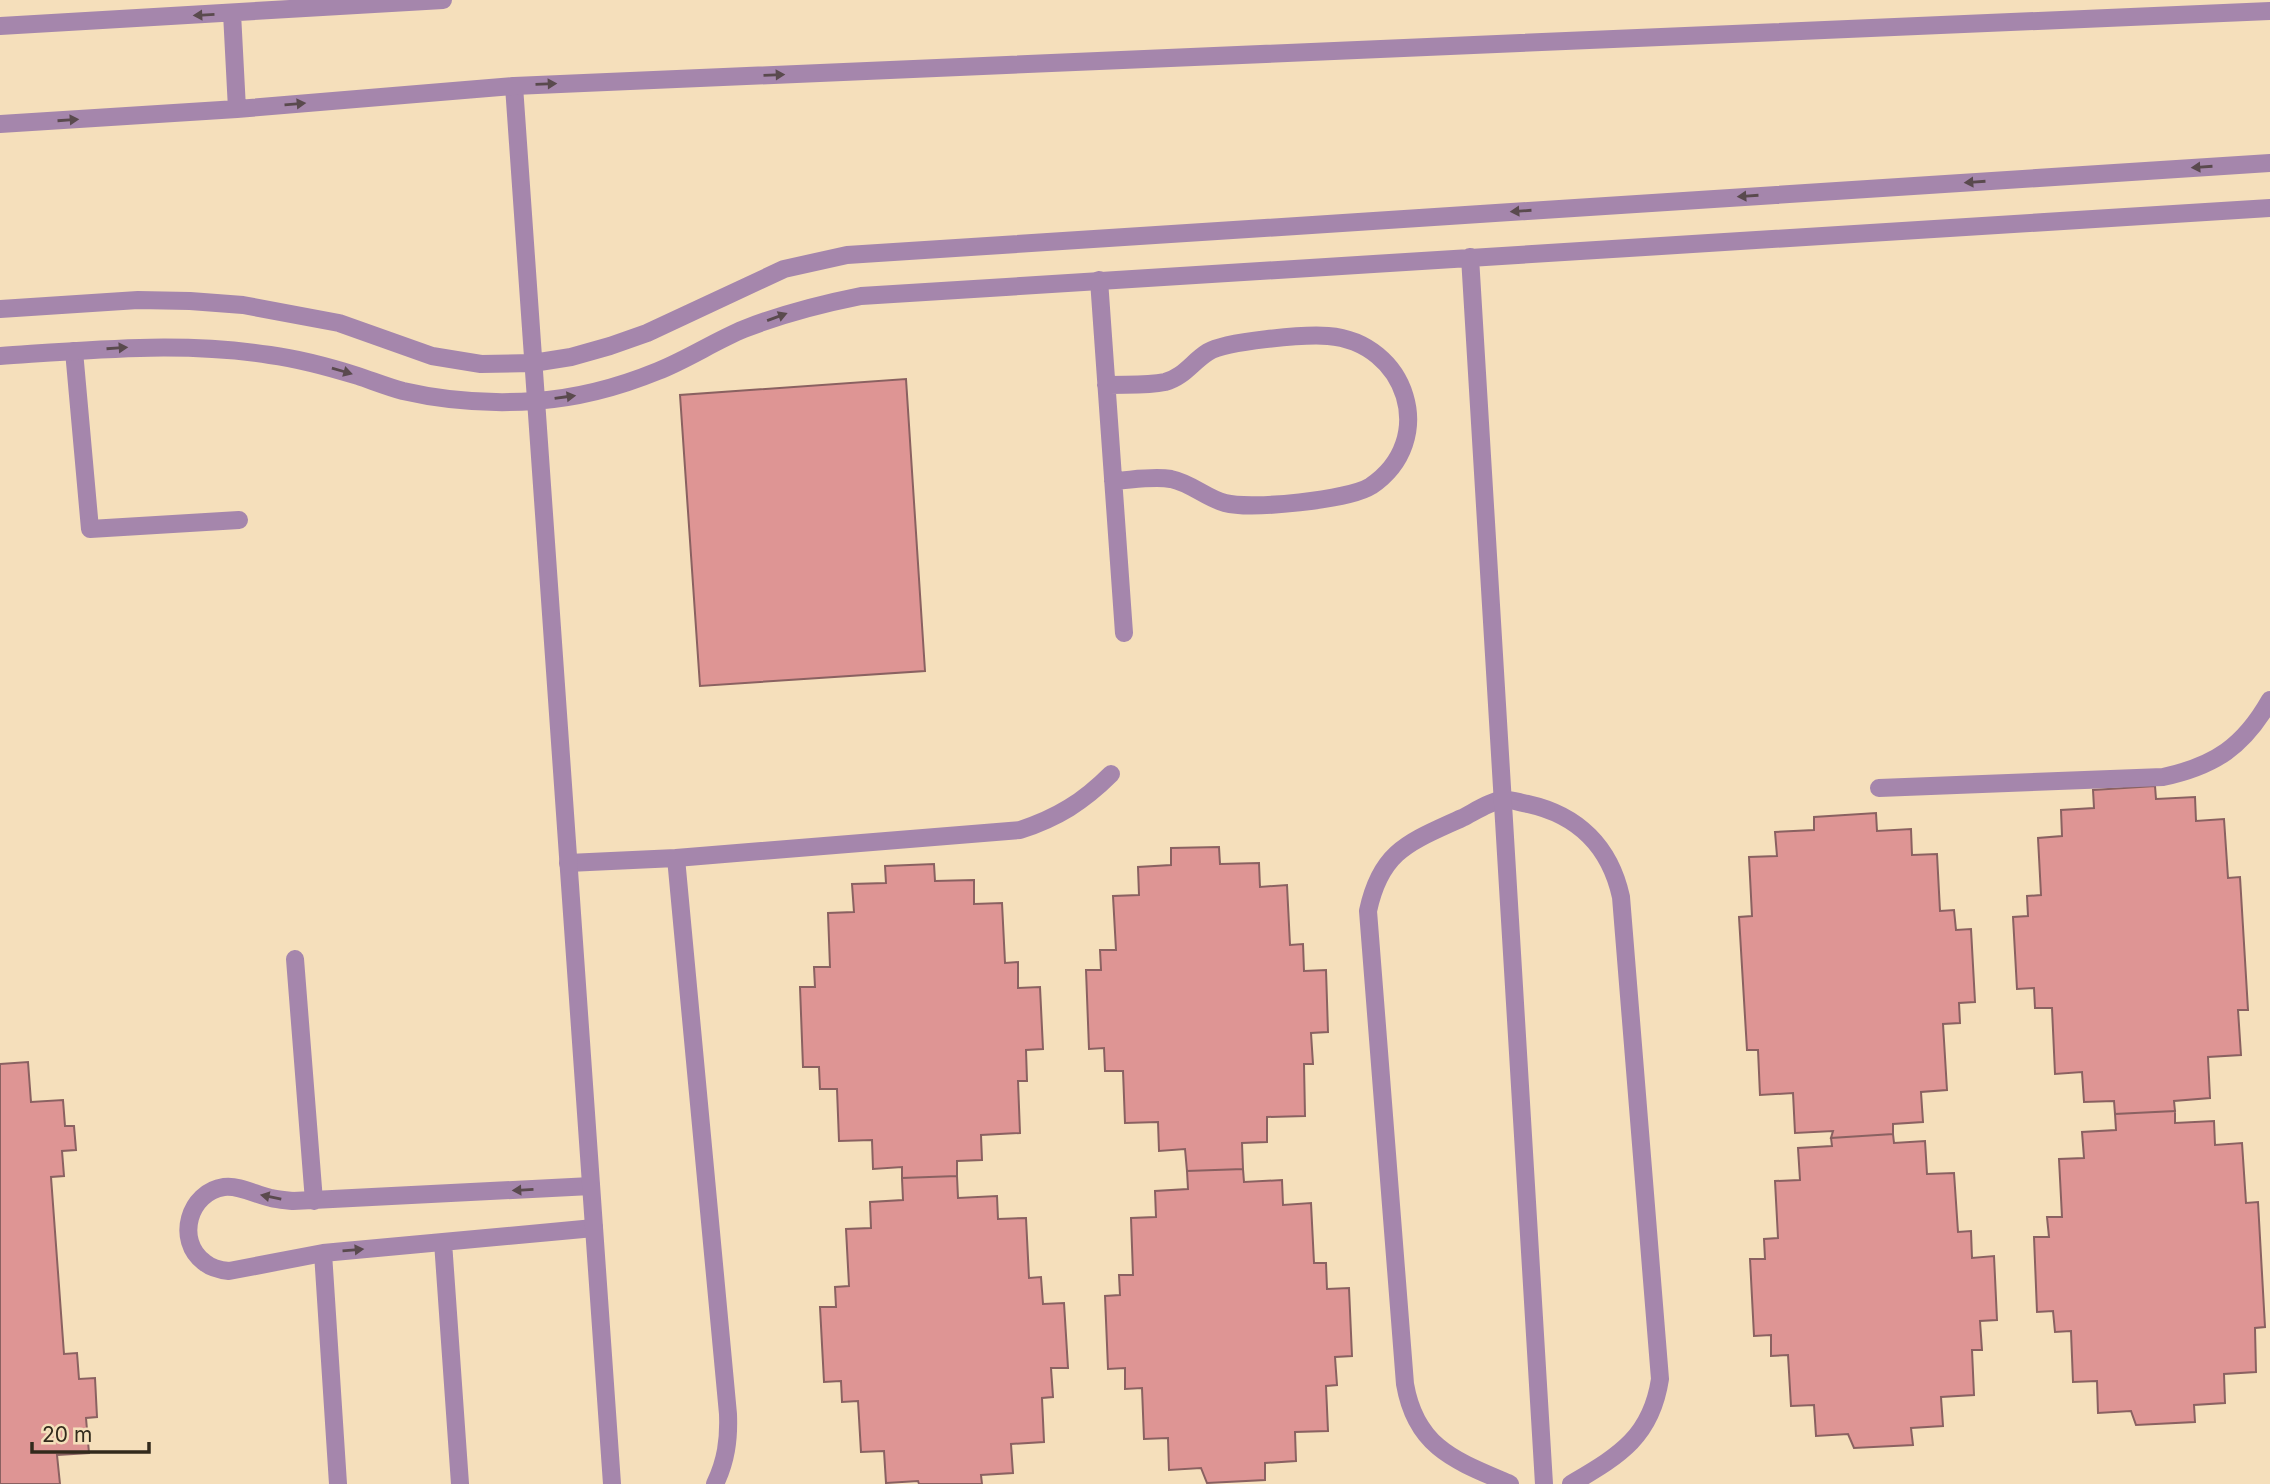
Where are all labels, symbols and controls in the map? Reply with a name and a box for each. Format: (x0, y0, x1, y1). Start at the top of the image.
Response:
one-way arrow (193, 9, 215, 20)
one-way arrow (763, 69, 785, 80)
one-way arrow (536, 79, 558, 90)
one-way arrow (284, 98, 306, 109)
one-way arrow (57, 114, 79, 125)
one-way arrow (2191, 162, 2213, 173)
one-way arrow (1964, 177, 1986, 188)
one-way arrow (1737, 191, 1759, 202)
one-way arrow (1510, 206, 1532, 217)
one-way arrow (767, 311, 788, 322)
one-way arrow (106, 342, 128, 353)
one-way arrow (332, 367, 353, 377)
one-way arrow (554, 391, 576, 402)
one-way arrow (511, 1184, 533, 1195)
one-way arrow (260, 1192, 282, 1203)
one-way arrow (342, 1244, 364, 1255)
scale bar (32, 1410, 149, 1454)
text: 20 m (42, 1422, 92, 1447)

